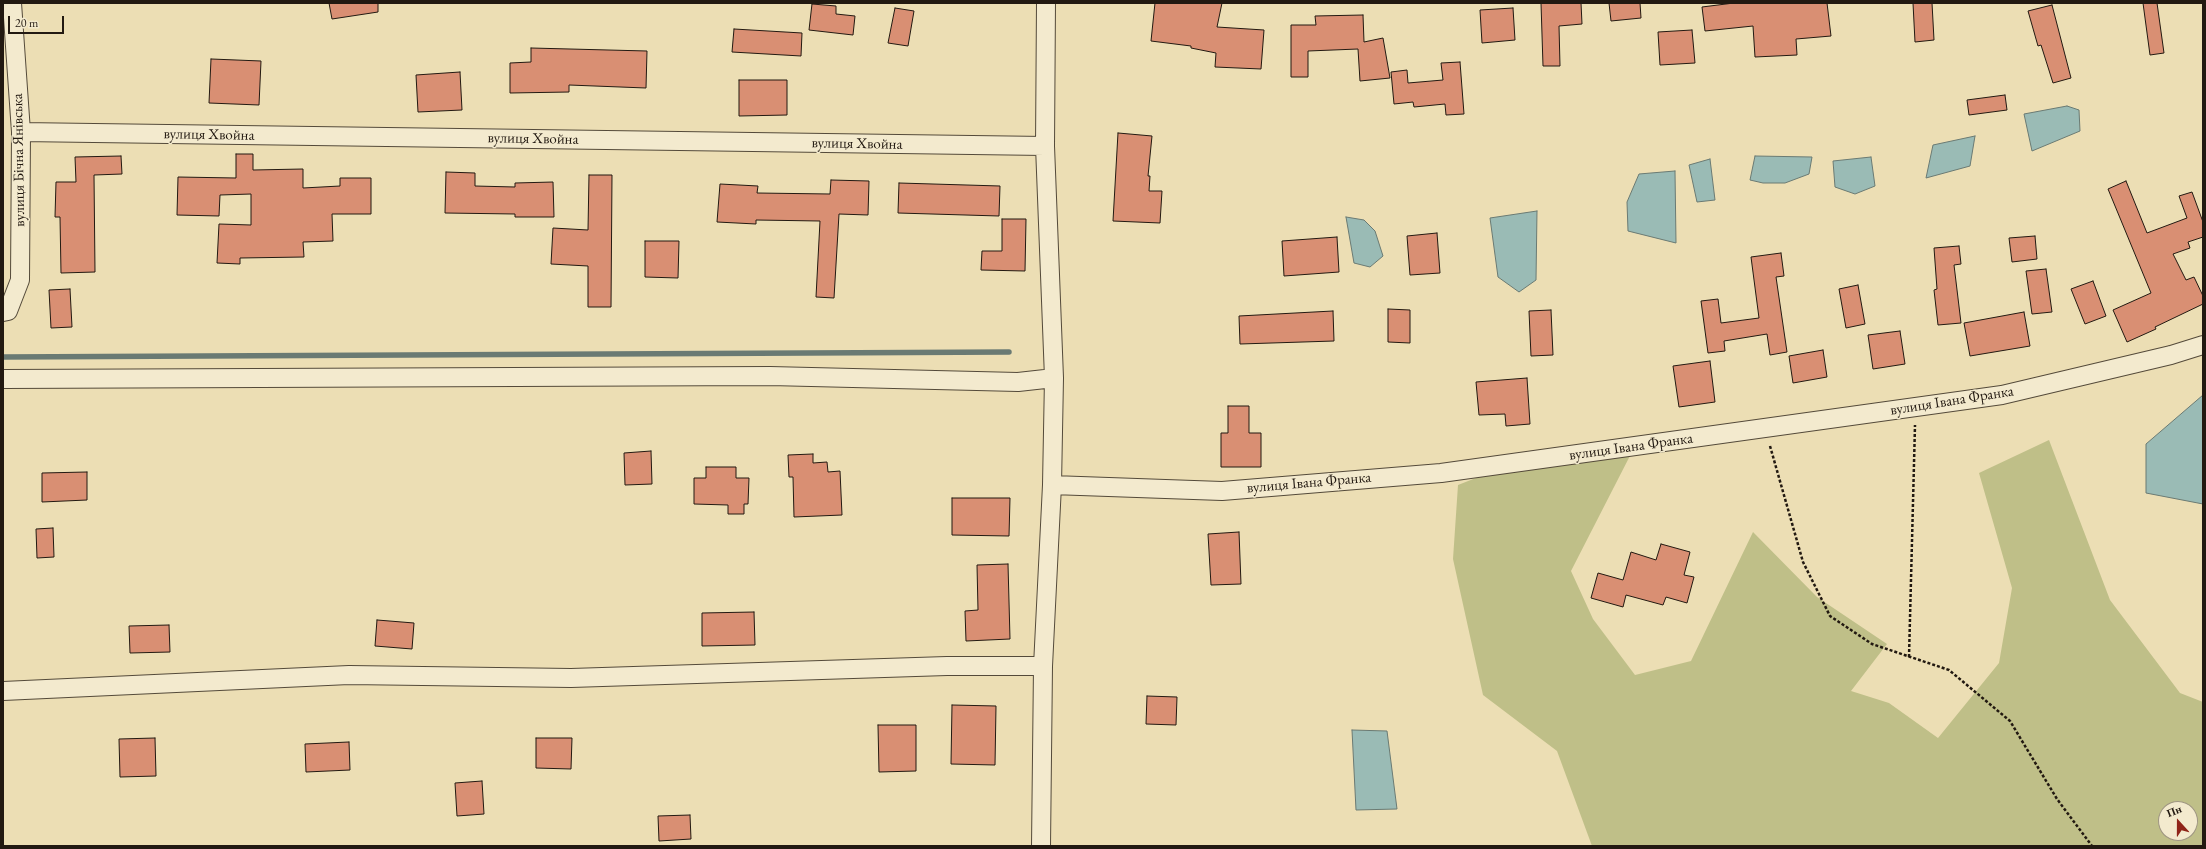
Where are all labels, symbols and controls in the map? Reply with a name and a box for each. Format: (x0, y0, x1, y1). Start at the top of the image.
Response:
scale bar (10, 8, 66, 34)
text: 20 m (15, 15, 38, 31)
street label: вулиця Бічна Янівська (9, 93, 29, 227)
street label: вулиця Хвойна (163, 125, 255, 145)
street label: вулиця Хвойна (487, 129, 579, 149)
street label: вулиця Хвойна (811, 134, 903, 154)
street label: вулиця Івана Франка (1889, 382, 2015, 420)
street label: вулиця Івана Франка (1568, 429, 1694, 465)
street label: вулиця Івана Франка (1246, 469, 1372, 497)
north arrow (2158, 801, 2198, 841)
text: Пн (2165, 801, 2184, 820)

